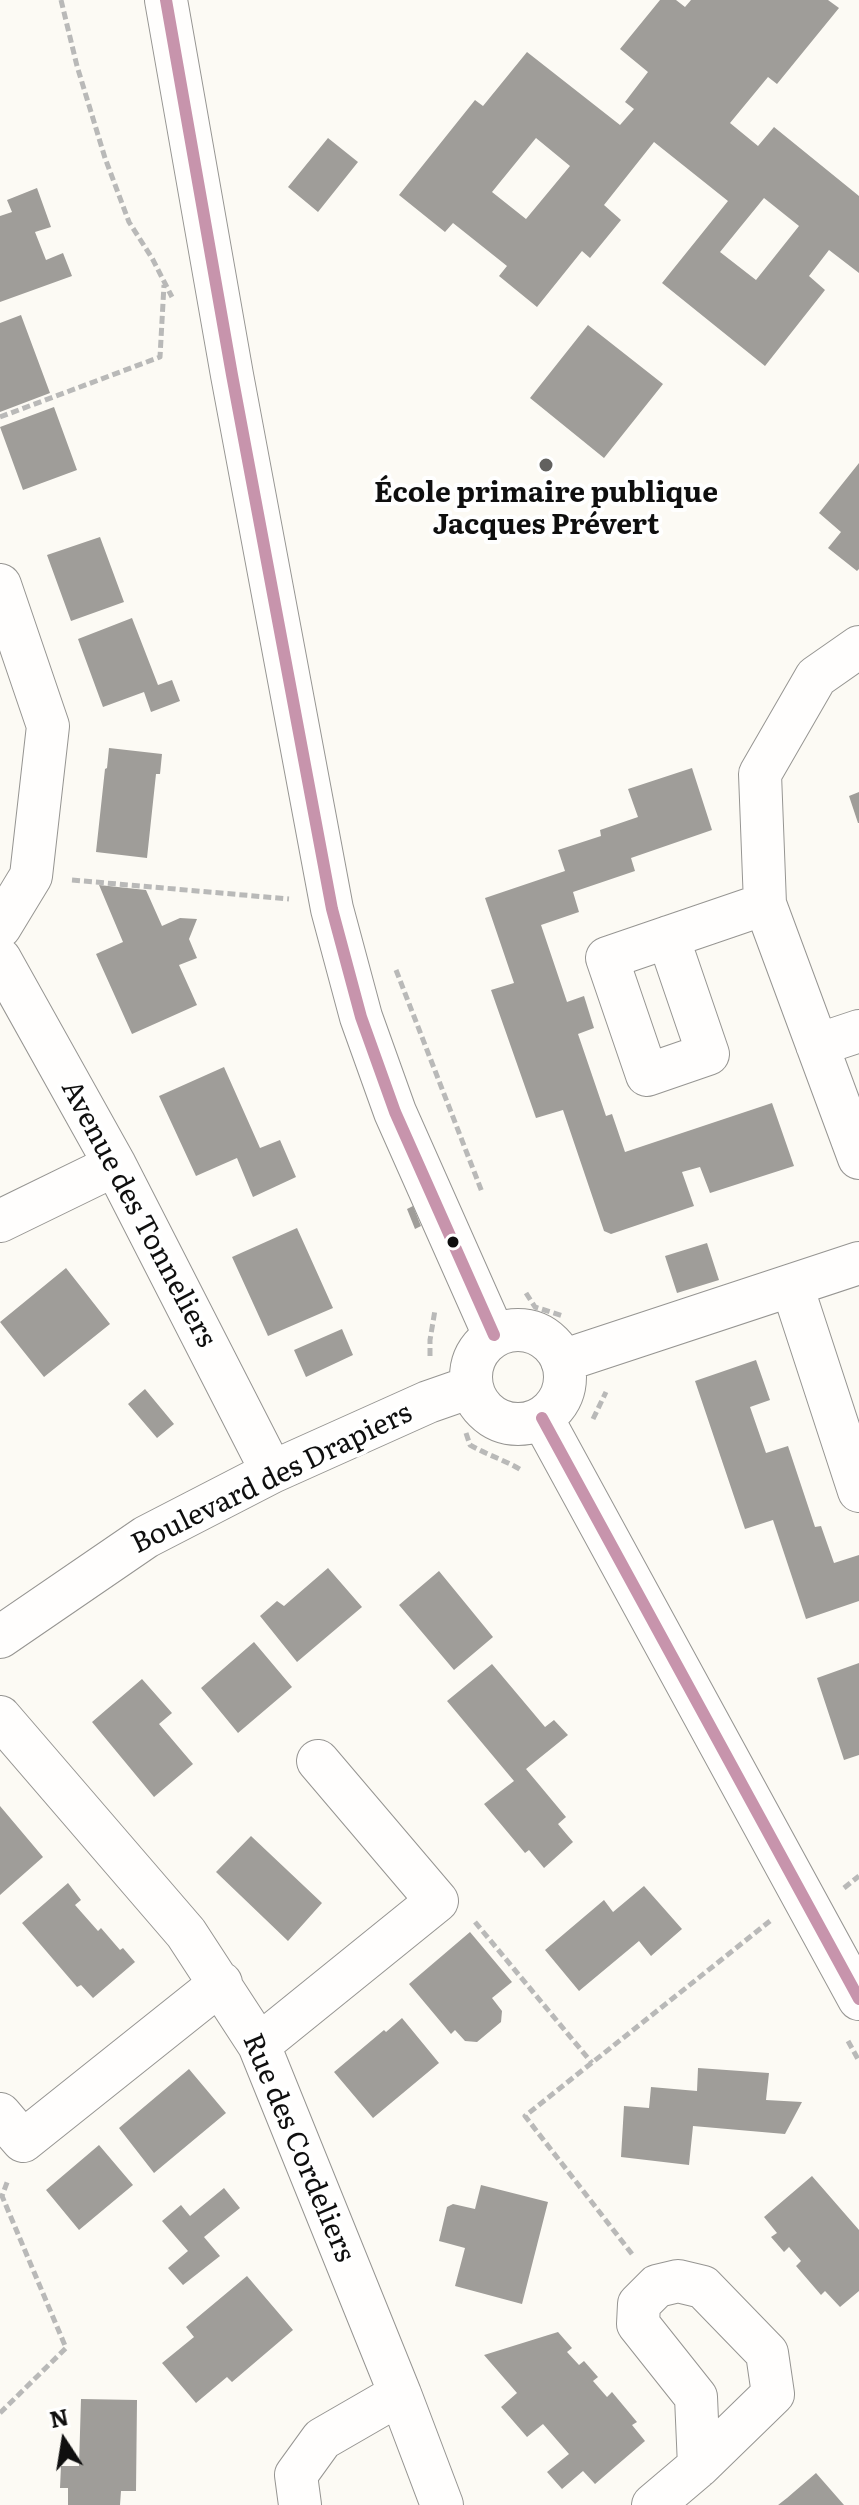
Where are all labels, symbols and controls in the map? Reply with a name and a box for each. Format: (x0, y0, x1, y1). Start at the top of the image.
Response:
marker: École primaire publique Jacques Prévert (537, 456, 555, 474)
place label: École primaire publique Jacques Prévert (374, 477, 718, 543)
street label: Avenue des Tonneliers (53, 1075, 223, 1353)
unlabelled marker (445, 1234, 461, 1250)
street label: Boulevard des Drapiers (126, 1396, 418, 1562)
street label: Rue des Cordeliers (235, 2029, 361, 2267)
text: N (46, 2399, 71, 2435)
north arrow (24, 2401, 104, 2481)

